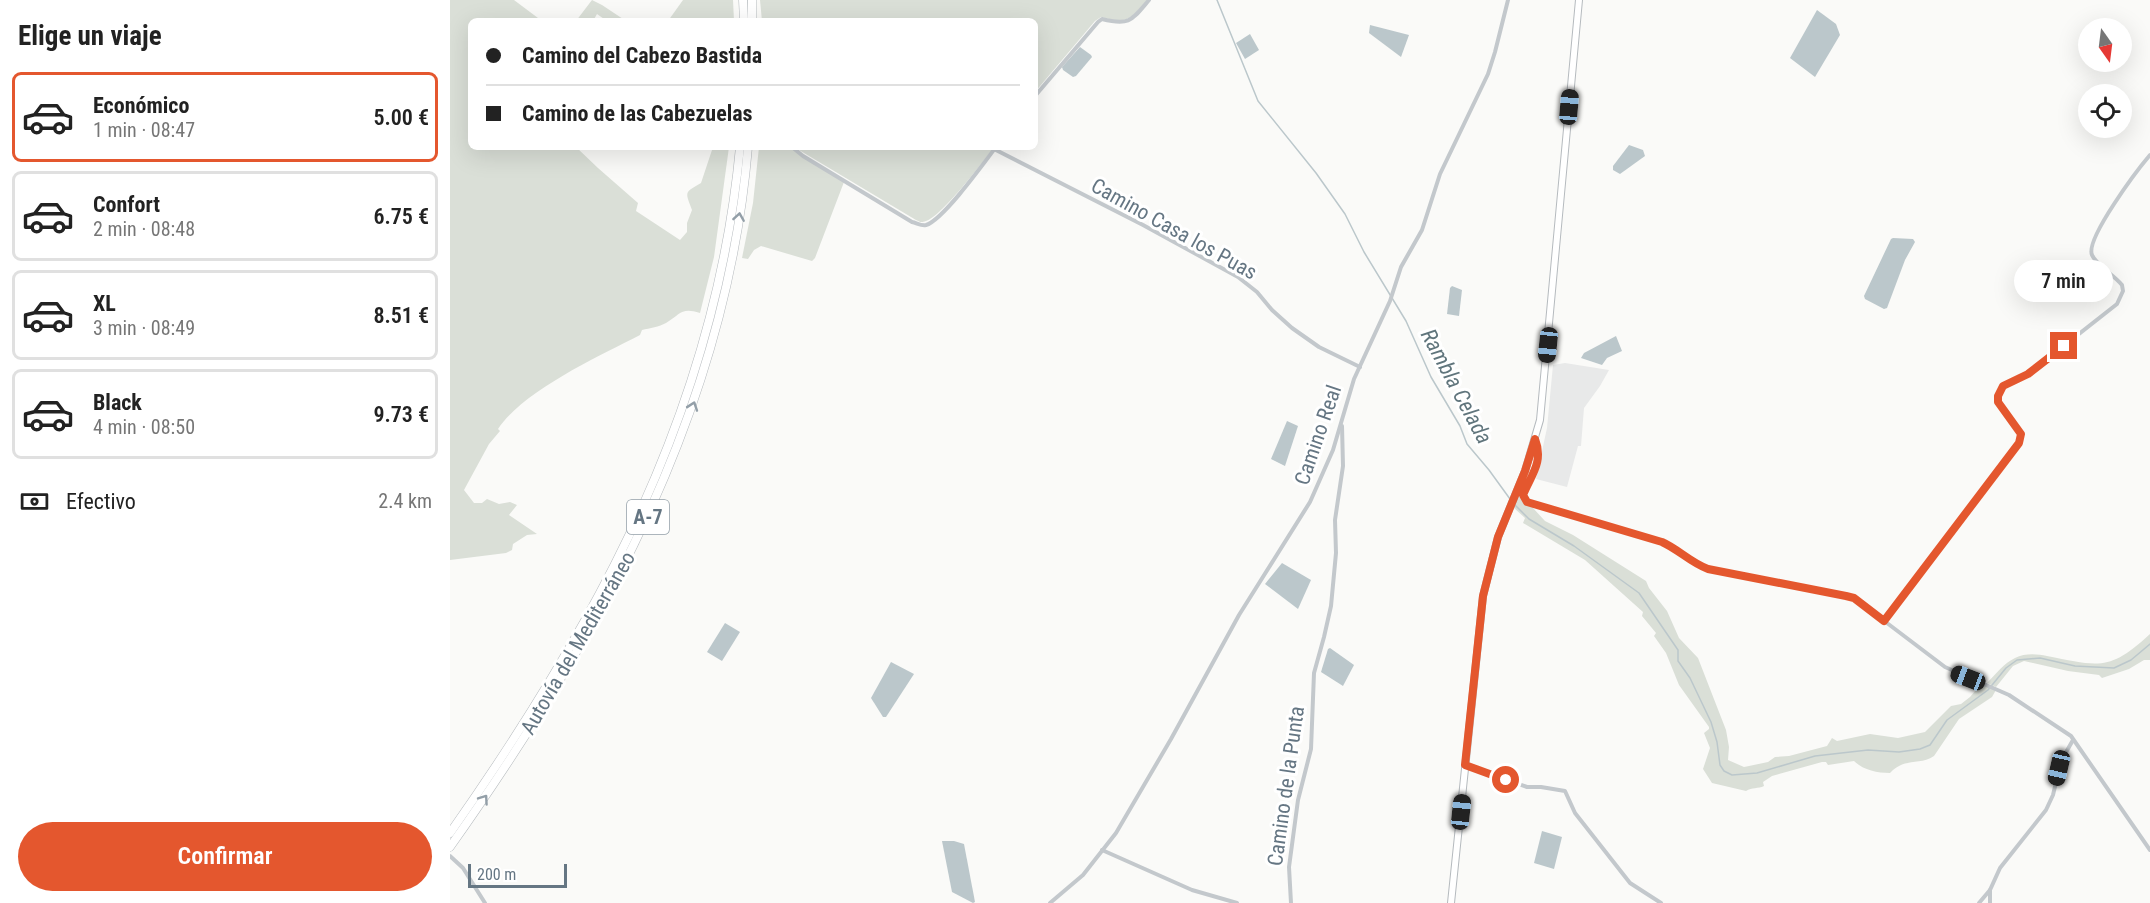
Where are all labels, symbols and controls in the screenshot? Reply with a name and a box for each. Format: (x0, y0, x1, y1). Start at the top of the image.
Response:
north arrow (2078, 18, 2132, 72)
map controls (2078, 18, 2132, 138)
text: Elige un viaje (18, 20, 162, 52)
text: Camino del Cabezo Bastida (522, 43, 762, 68)
button: locate (2078, 84, 2132, 138)
car (1558, 88, 1580, 126)
icon: car (21, 90, 75, 144)
text: Económico (93, 93, 189, 118)
text: Camino de las Cabezuelas (522, 101, 753, 126)
text: 5.00 € (373, 105, 429, 130)
text: 1 min · 08:47 (93, 118, 195, 142)
street label: Camino Casa los Puas (1087, 173, 1261, 285)
icon: car (21, 189, 75, 243)
text: Confort (93, 192, 160, 217)
text: 6.75 € (373, 204, 429, 229)
one-way arrow (733, 212, 745, 221)
text: 2 min · 08:48 (93, 217, 195, 241)
callout: 7 min (2014, 259, 2114, 301)
text: 7 min (2041, 269, 2086, 293)
icon: car (21, 288, 75, 342)
text: XL (93, 291, 116, 316)
text: 8.51 € (373, 303, 429, 328)
text: 3 min · 08:49 (93, 316, 195, 340)
water label: Rambla Celada (1416, 325, 1497, 448)
car (1537, 326, 1559, 364)
route end (2050, 332, 2077, 359)
street label: Camino Real (1290, 382, 1346, 488)
icon: car (21, 387, 75, 441)
text: Black (93, 390, 142, 415)
one-way arrow (685, 401, 698, 412)
text: 9.73 € (373, 402, 429, 427)
text: 4 min · 08:50 (93, 415, 195, 439)
icon: cash (18, 485, 51, 518)
text: Efectivo (66, 489, 136, 514)
text: 2.4 km (378, 489, 432, 513)
road number: A-7 (627, 500, 669, 534)
street label: Autovía del Mediterráneo (516, 547, 640, 739)
car (1948, 663, 1988, 693)
street label: Camino de la Punta (1263, 705, 1309, 867)
car (2046, 748, 2072, 788)
route start (1492, 766, 1519, 793)
car (1450, 793, 1472, 831)
one-way arrow (476, 795, 488, 805)
button: Confirmar (18, 822, 432, 891)
scale bar (468, 861, 567, 888)
text: 200 m (477, 865, 516, 884)

